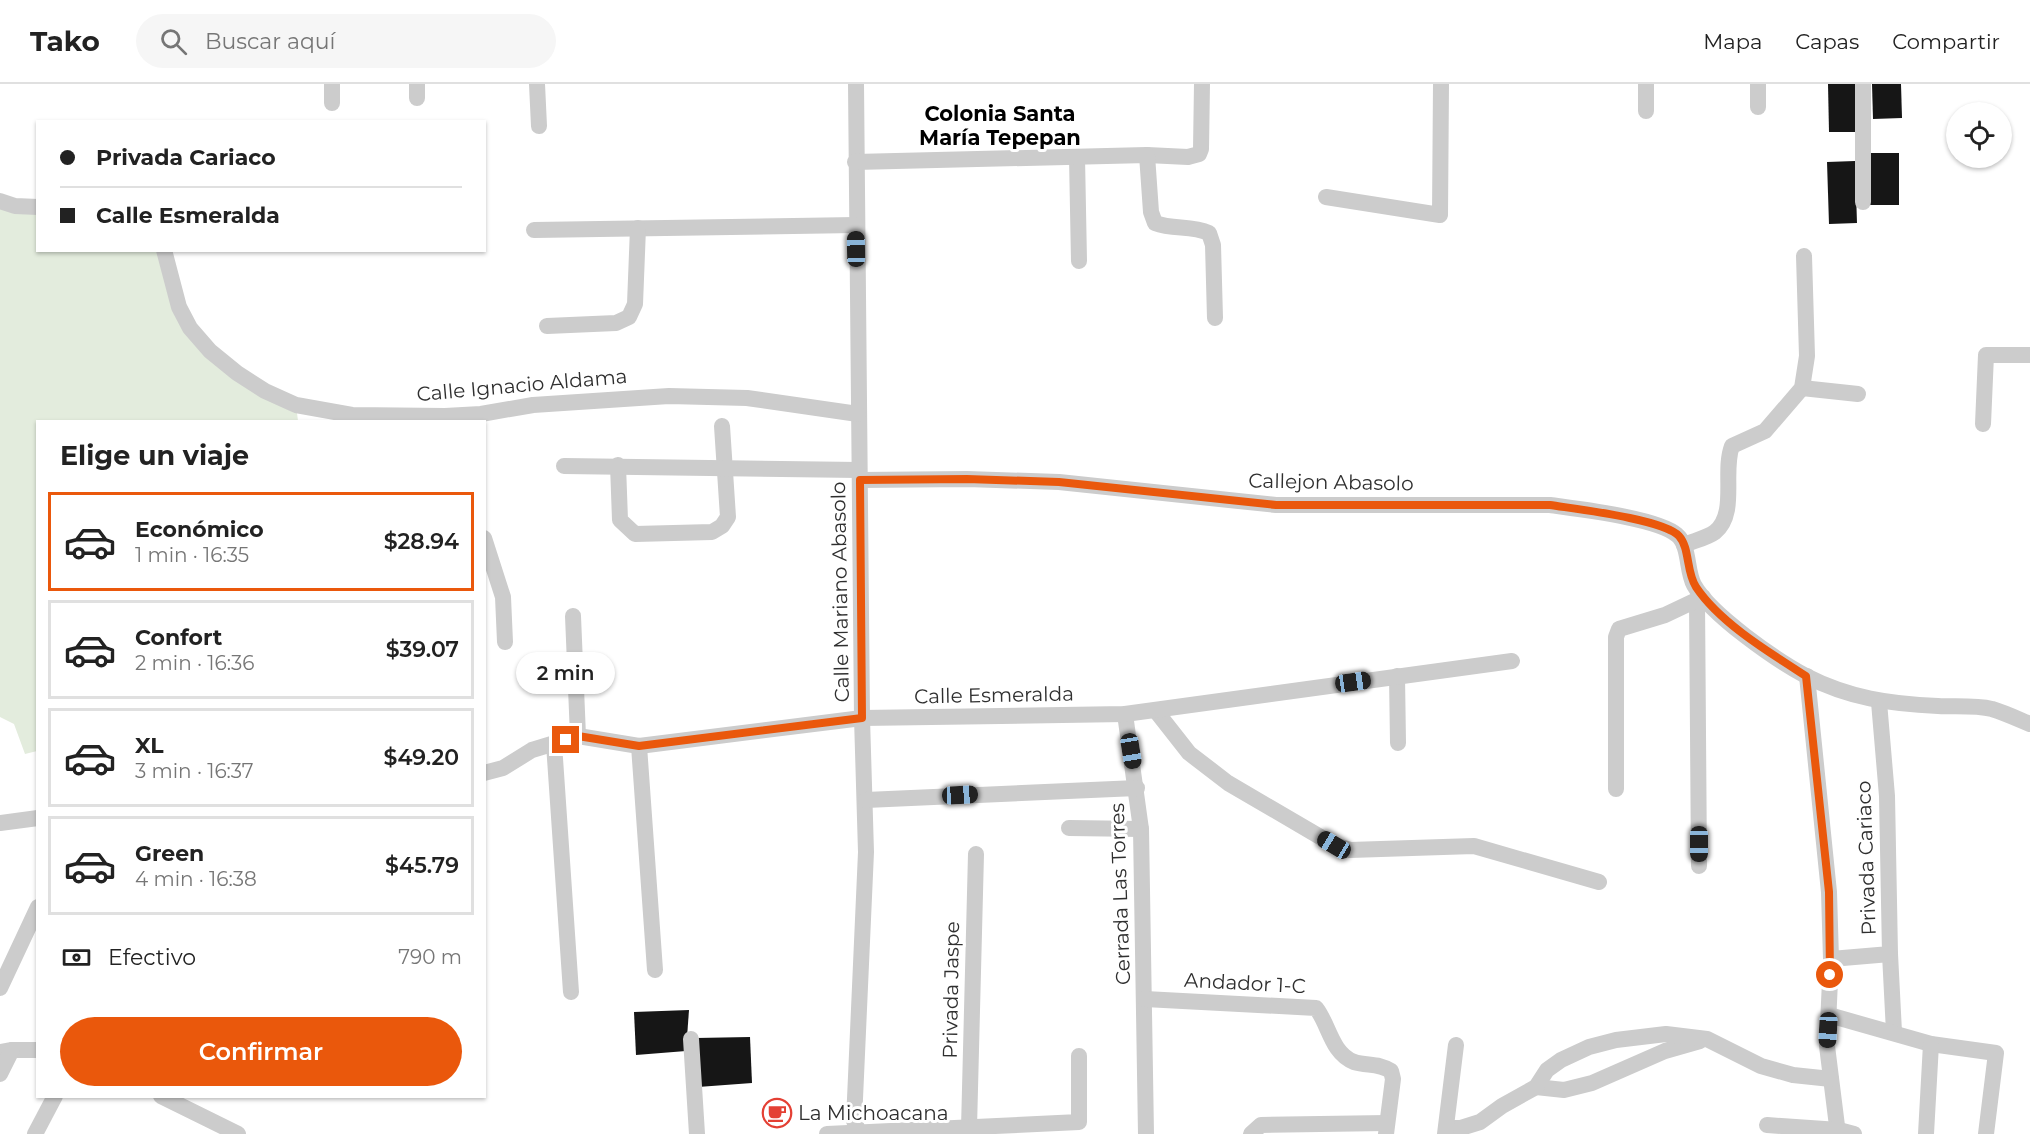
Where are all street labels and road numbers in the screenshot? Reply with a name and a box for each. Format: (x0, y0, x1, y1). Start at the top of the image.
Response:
street label: Calle Ignacio Aldama (416, 364, 628, 406)
street label: Callejon Abasolo (1248, 469, 1414, 495)
street label: Calle Mariano Abasolo (826, 481, 854, 703)
street label: Calle Esmeralda (914, 682, 1074, 708)
street label: Privada Cariaco (1851, 780, 1881, 936)
street label: Cerrada Las Torres (1105, 802, 1135, 985)
street label: Privada Jaspe (938, 921, 964, 1059)
street label: Andador 1-C (1184, 968, 1306, 998)

